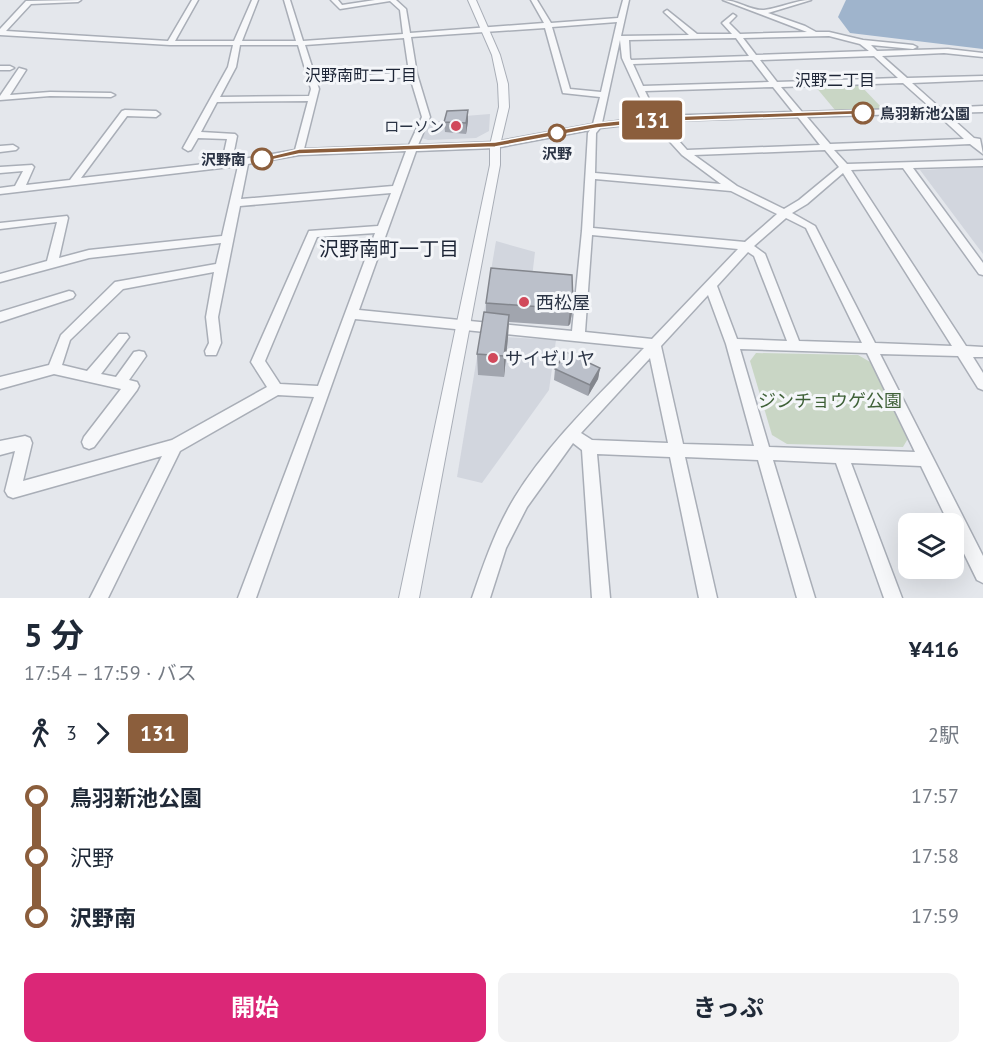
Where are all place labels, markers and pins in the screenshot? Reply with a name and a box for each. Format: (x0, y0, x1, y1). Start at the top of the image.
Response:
marker: 鳥羽新池公園 (852, 102, 874, 124)
place label: 鳥羽新池公園 (880, 104, 970, 123)
place label: ローソン (384, 117, 444, 136)
marker: ローソン (449, 119, 463, 133)
marker: 沢野 (548, 124, 566, 142)
place label: 沢野 (542, 144, 572, 163)
marker: 沢野南 (251, 148, 273, 170)
place label: 沢野南 (201, 150, 246, 169)
place label: 西松屋 (536, 291, 590, 314)
marker: 西松屋 (517, 295, 531, 309)
place label: サイゼリヤ (505, 347, 595, 370)
marker: サイゼリヤ (486, 351, 500, 365)

